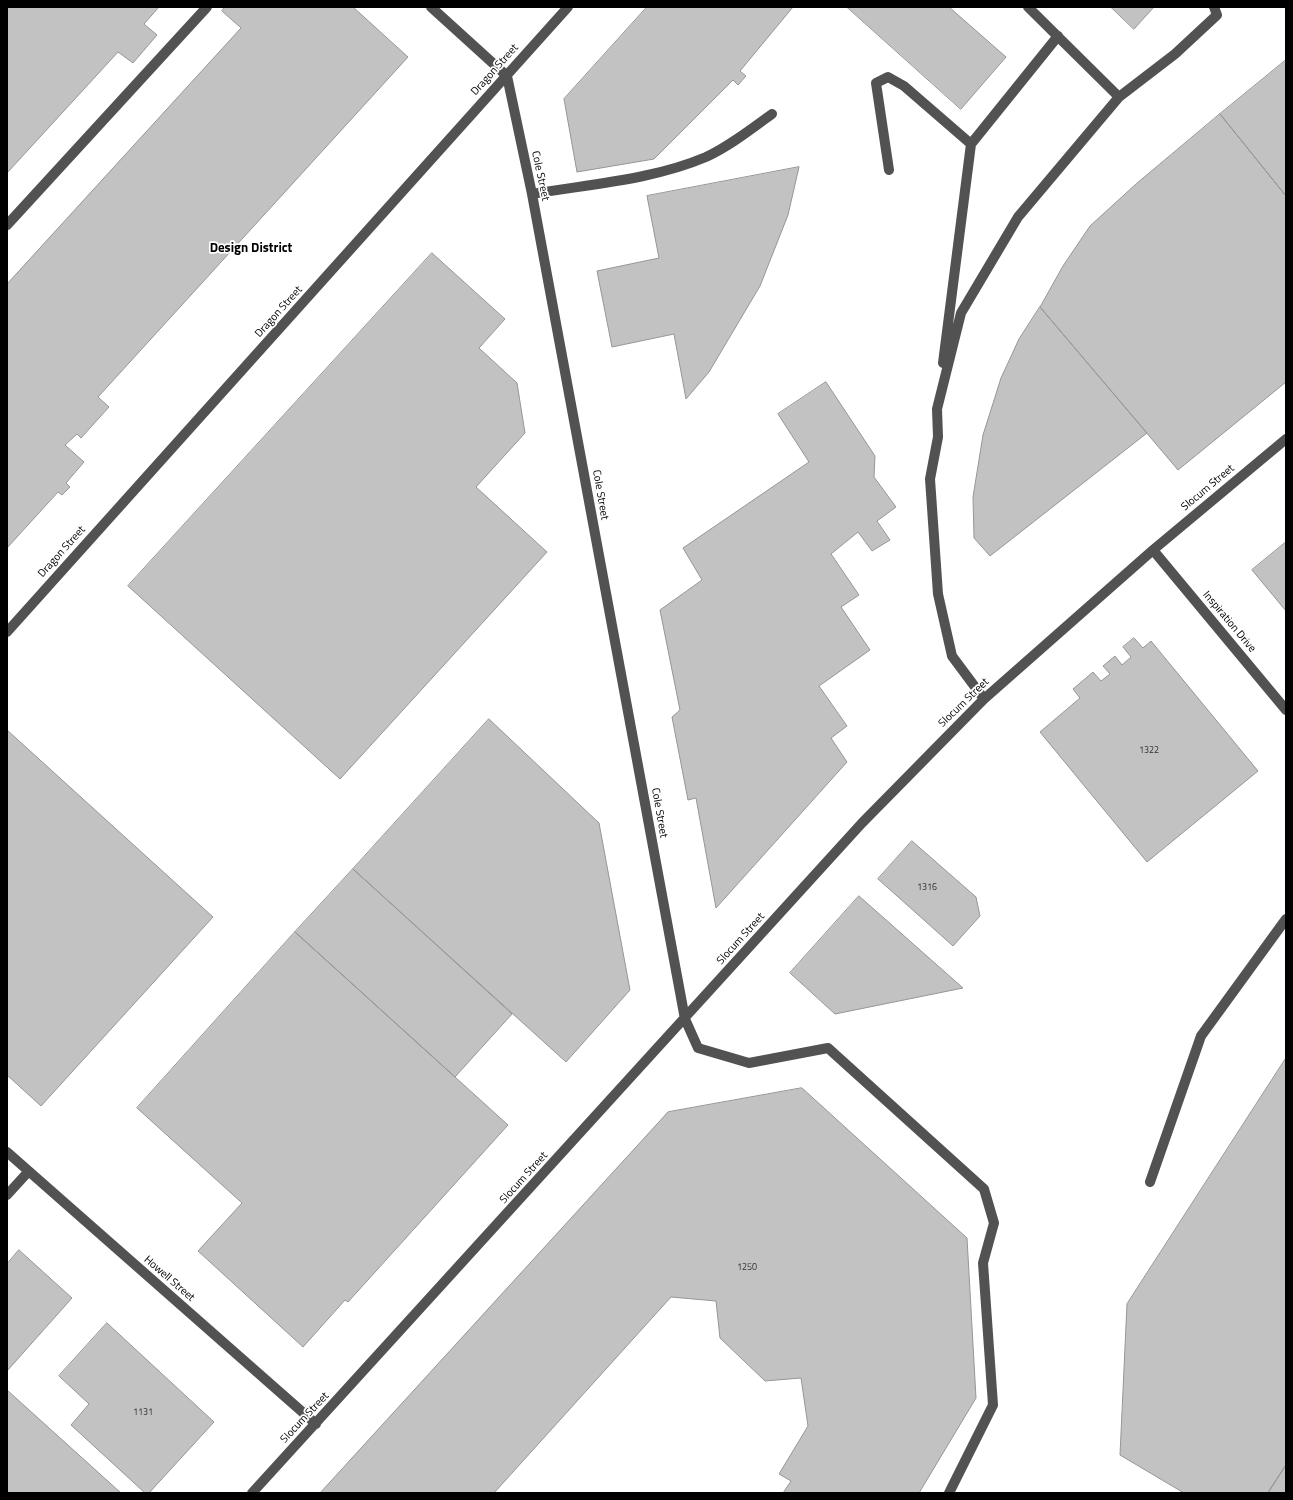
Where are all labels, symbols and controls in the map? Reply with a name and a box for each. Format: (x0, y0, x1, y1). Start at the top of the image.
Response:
street label: Dragon Street (468, 42, 522, 98)
street label: Cole Street (528, 150, 552, 202)
district label: Design District (210, 241, 292, 257)
street label: Dragon Street (252, 284, 306, 340)
street label: Slocum Street (1179, 462, 1237, 514)
street label: Cole Street (589, 469, 611, 521)
street label: Dragon Street (35, 524, 89, 580)
street label: Inspiration Drive (1200, 589, 1258, 655)
street label: Slocum Street (936, 676, 992, 730)
house number: 1322 (1139, 746, 1159, 756)
street label: Cole Street (648, 787, 670, 839)
house number: 1316 (917, 883, 937, 893)
street label: Slocum Street (714, 910, 768, 968)
street label: Slocum Street (497, 1149, 551, 1207)
street label: Howell Street (141, 1253, 197, 1305)
house number: 1250 (737, 1263, 757, 1273)
street label: Slocum Street (278, 1390, 332, 1446)
house number: 1131 (133, 1408, 153, 1418)

